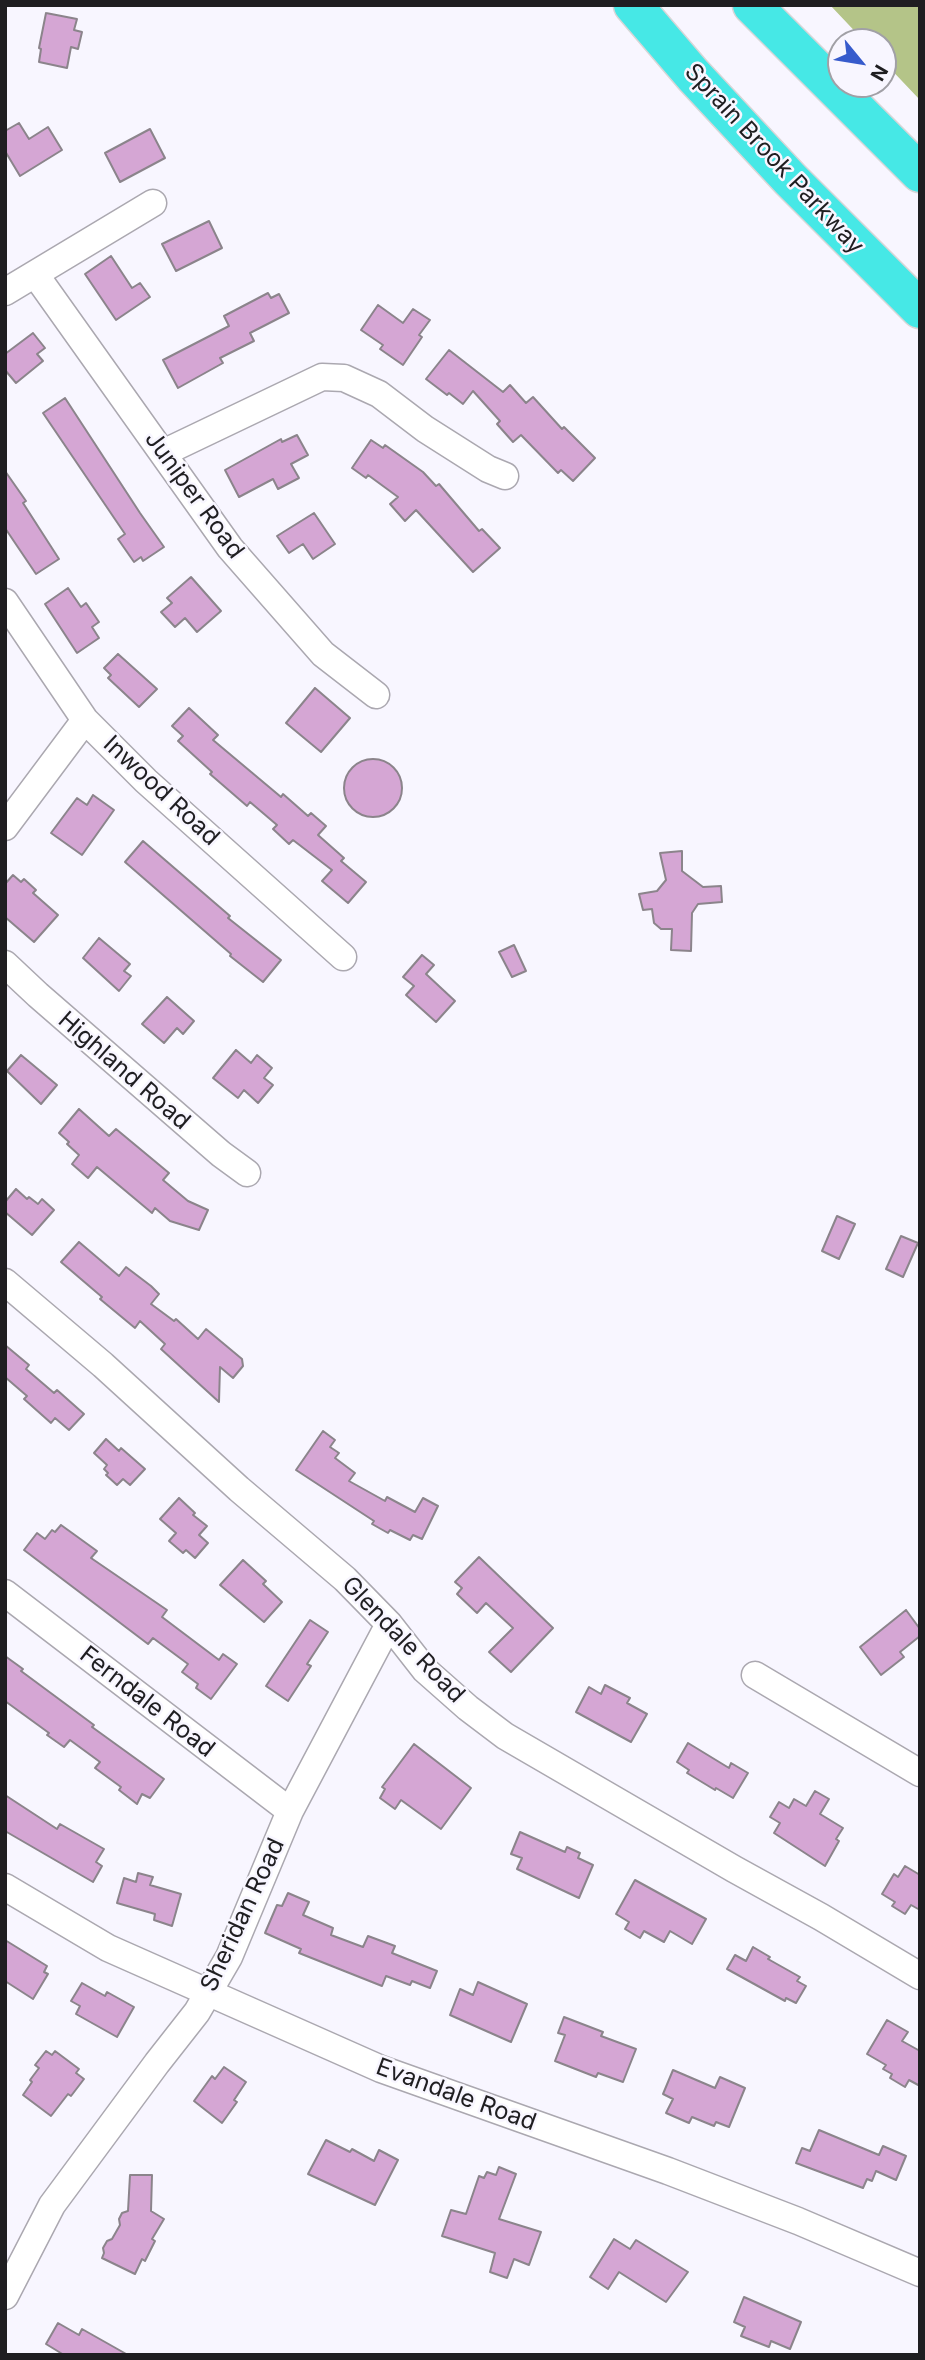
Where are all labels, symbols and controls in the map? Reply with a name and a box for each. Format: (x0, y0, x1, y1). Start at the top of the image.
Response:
north arrow (827, 28, 897, 98)
street label: Sprain Brook Parkway (678, 58, 870, 260)
text: N (865, 61, 892, 85)
street label: Juniper Road (138, 426, 250, 564)
street label: Inwood Road (97, 730, 225, 852)
street label: Highland Road (52, 1006, 196, 1136)
street label: Glendale Road (336, 1571, 470, 1709)
street label: Ferndale Road (74, 1640, 220, 1764)
street label: Sheridan Road (195, 1834, 291, 1996)
street label: Evandale Road (372, 2053, 540, 2137)

